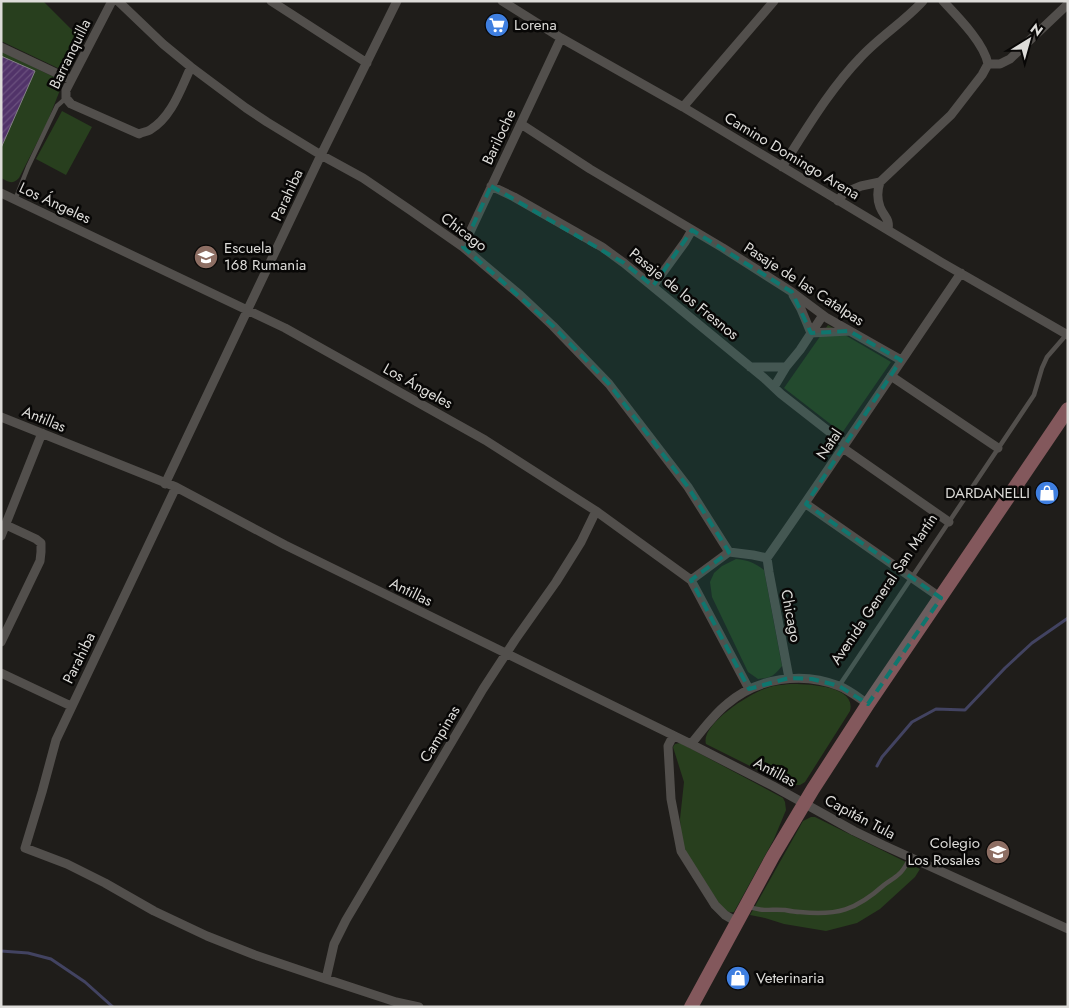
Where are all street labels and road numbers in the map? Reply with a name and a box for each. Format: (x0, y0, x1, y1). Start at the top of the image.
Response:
street label: Barranquilla (44, 15, 96, 93)
street label: Bariloche (477, 105, 522, 168)
street label: Camino Domingo Arena (720, 107, 864, 205)
street label: Parahiba (265, 165, 309, 225)
street label: Los Ángeles (16, 177, 94, 229)
street label: Chicago (436, 207, 492, 257)
street label: Pasaje de las Catalpas (739, 237, 869, 331)
street label: Pasaje de los Fresnos (625, 243, 743, 345)
street label: Los Ángeles (379, 358, 457, 414)
street label: Antillas (19, 400, 69, 438)
street label: Natal (811, 424, 847, 464)
street label: Avenida General San Martín (825, 509, 943, 669)
street label: Antillas (386, 572, 436, 612)
street label: Chicago (775, 588, 807, 644)
street label: Parahiba (57, 629, 101, 687)
street label: Campinas (414, 701, 466, 767)
street label: Antillas (750, 752, 800, 792)
street label: Capitán Tula (821, 789, 899, 845)

